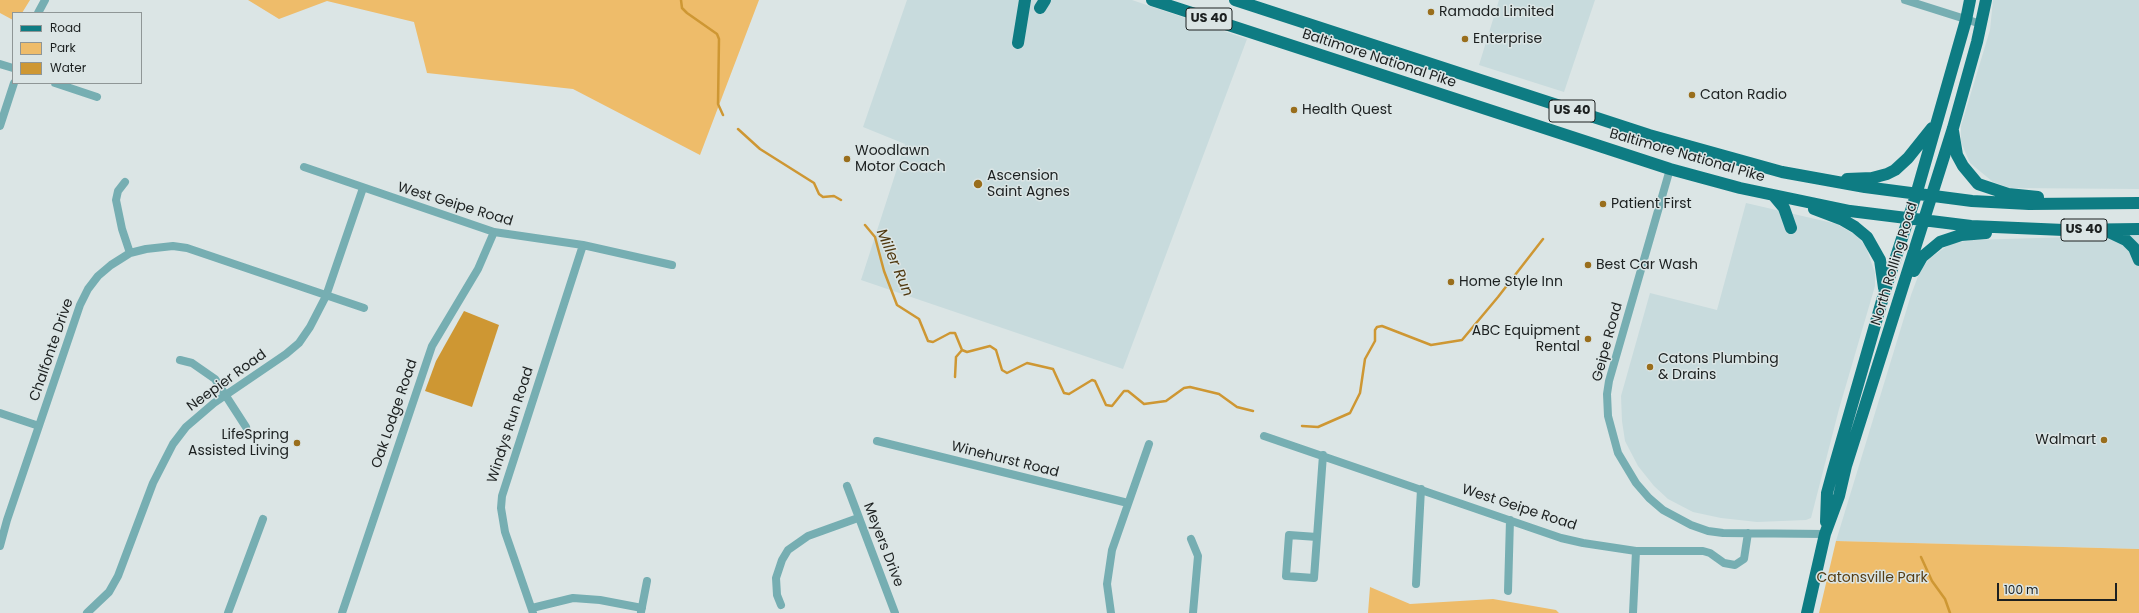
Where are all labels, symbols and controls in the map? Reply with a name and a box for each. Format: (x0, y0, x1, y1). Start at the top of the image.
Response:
place label: Ramada Limited (1439, 4, 1554, 20)
marker: Ramada Limited (1426, 7, 1436, 17)
road number: US 40 (1186, 8, 1232, 30)
legend (12, 12, 142, 84)
text: Road (50, 19, 81, 36)
street label: Baltimore National Pike (1300, 26, 1458, 92)
place label: Enterprise (1473, 31, 1542, 47)
marker: Enterprise (1460, 34, 1470, 44)
text: Park (50, 39, 76, 56)
text: Water (50, 59, 86, 76)
place label: Caton Radio (1700, 87, 1787, 103)
marker: Caton Radio (1687, 90, 1697, 100)
road number: US 40 (1549, 100, 1595, 122)
place label: Health Quest (1302, 102, 1392, 118)
marker: Health Quest (1289, 105, 1299, 115)
street label: Baltimore National Pike (1607, 126, 1767, 186)
place label: Woodlawn Motor Coach (855, 143, 946, 176)
marker: Woodlawn Motor Coach (842, 154, 852, 164)
place label: Ascension Saint Agnes (987, 168, 1070, 200)
marker: Ascension Saint Agnes (972, 178, 984, 190)
street label: West Geipe Road (395, 179, 515, 231)
place label: Patient First (1611, 196, 1692, 212)
marker: Patient First (1598, 199, 1608, 209)
street label: North Rolling Road (1868, 200, 1922, 328)
road number: US 40 (2061, 219, 2107, 241)
water label: Miller Run (872, 226, 916, 300)
place label: Best Car Wash (1596, 257, 1698, 273)
marker: Best Car Wash (1583, 260, 1593, 270)
place label: Home Style Inn (1459, 274, 1563, 290)
marker: Home Style Inn (1446, 277, 1456, 287)
street label: Chalfonte Drive (27, 296, 77, 404)
street label: Geipe Road (1589, 301, 1627, 383)
place label: ABC Equipment Rental (1472, 323, 1580, 356)
marker: ABC Equipment Rental (1583, 334, 1593, 344)
street label: Neepier Road (184, 347, 270, 415)
place label: Catons Plumbing & Drains (1658, 351, 1779, 384)
street label: Oak Lodge Road (368, 357, 422, 471)
marker: Catons Plumbing & Drains (1645, 362, 1655, 372)
street label: Windys Run Road (484, 365, 538, 485)
place label: LifeSpring Assisted Living (188, 427, 289, 460)
place label: Walmart (2035, 432, 2096, 448)
marker: Walmart (2099, 435, 2109, 445)
marker: LifeSpring Assisted Living (292, 438, 302, 448)
street label: Winehurst Road (949, 438, 1061, 482)
street label: West Geipe Road (1459, 482, 1579, 534)
street label: Meyers Drive (859, 501, 907, 589)
park label: Catonsville Park (1816, 570, 1928, 586)
scale bar (1999, 575, 2119, 601)
text: 100 m (2004, 581, 2038, 598)

